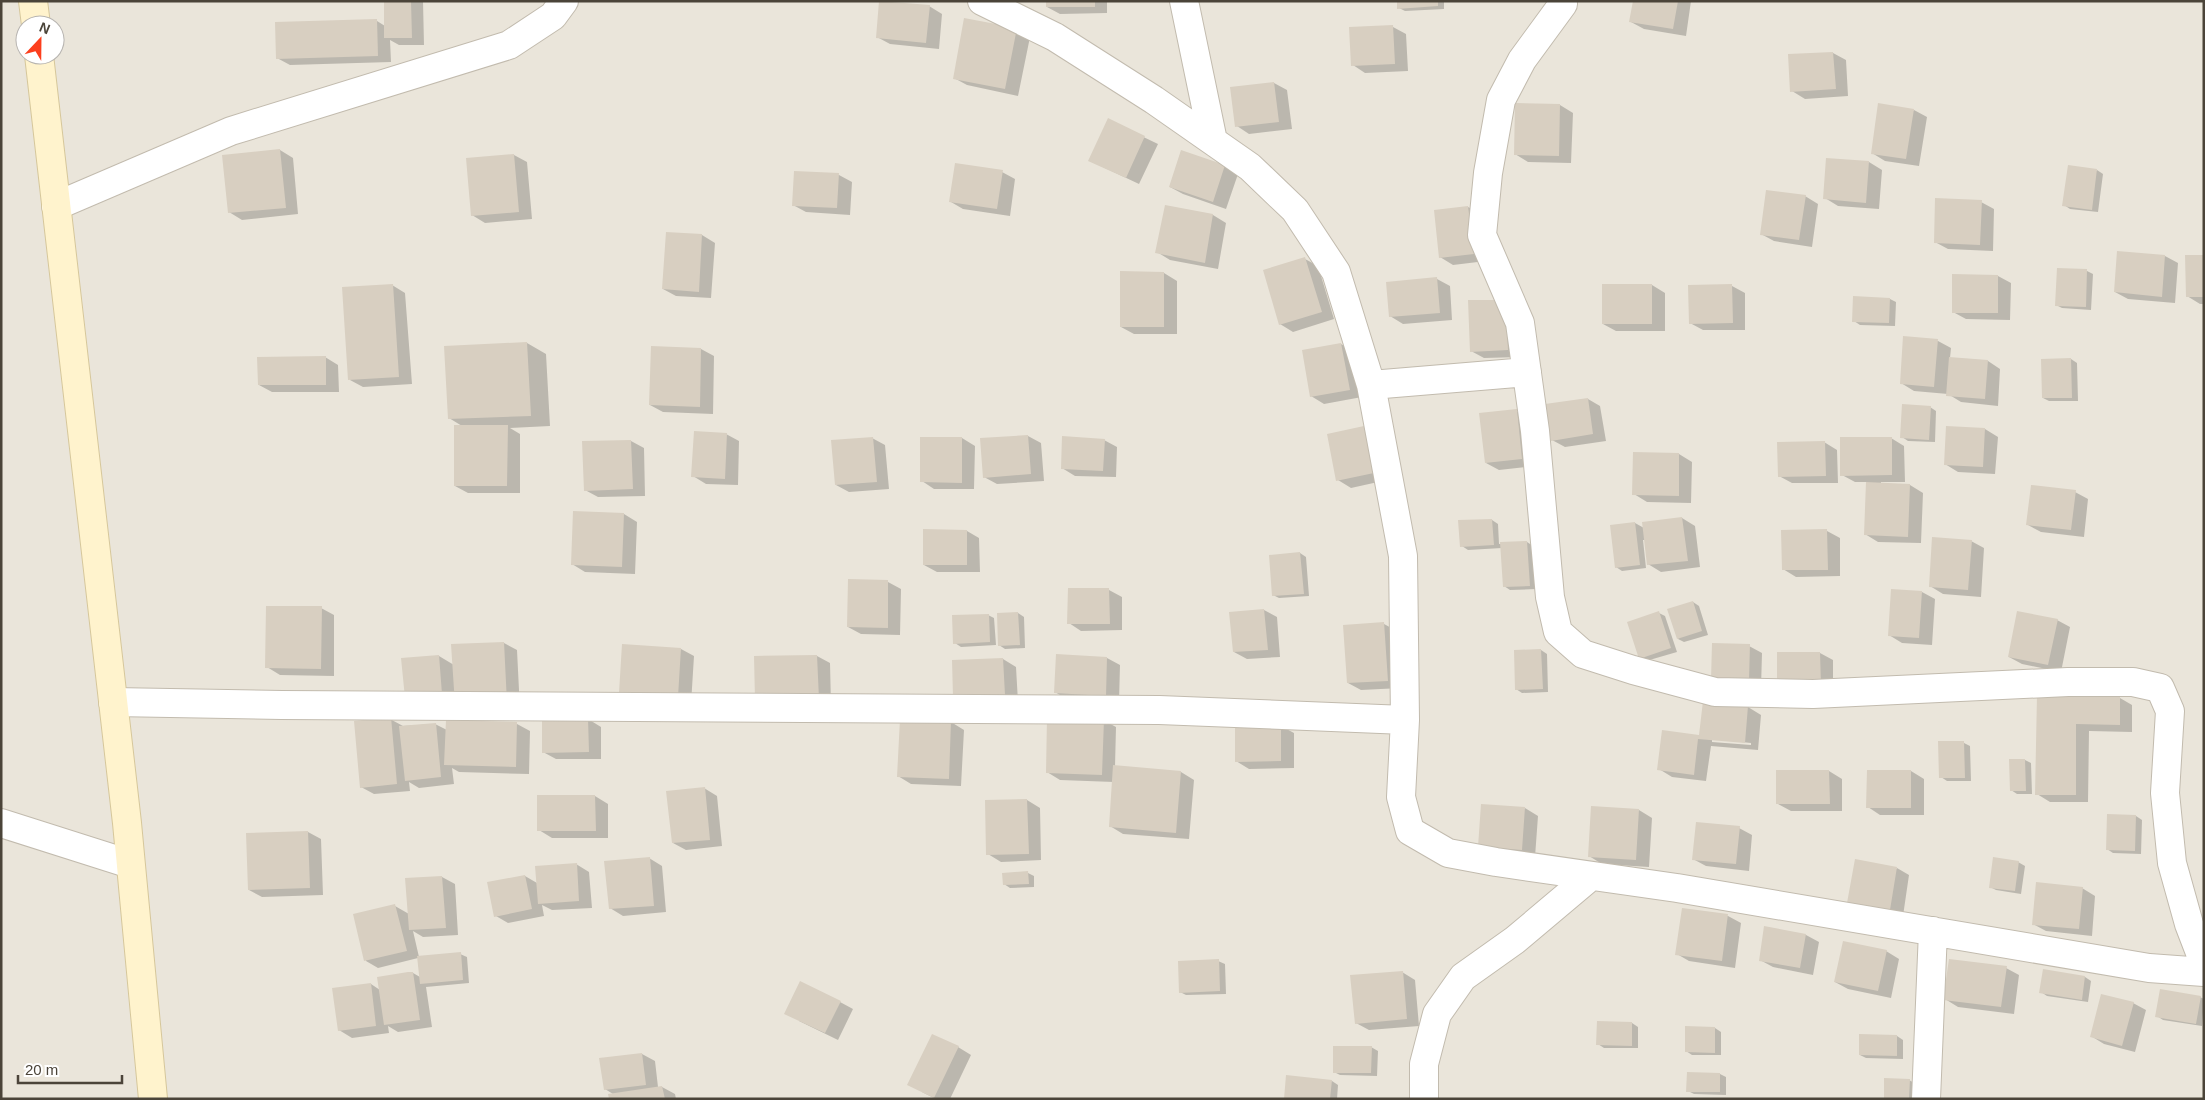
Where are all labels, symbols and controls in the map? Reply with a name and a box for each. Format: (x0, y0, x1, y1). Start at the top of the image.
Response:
north arrow (15, 15, 65, 65)
text: N (37, 19, 53, 37)
scale bar (18, 1052, 121, 1084)
text: 20 m (25, 1061, 58, 1078)

